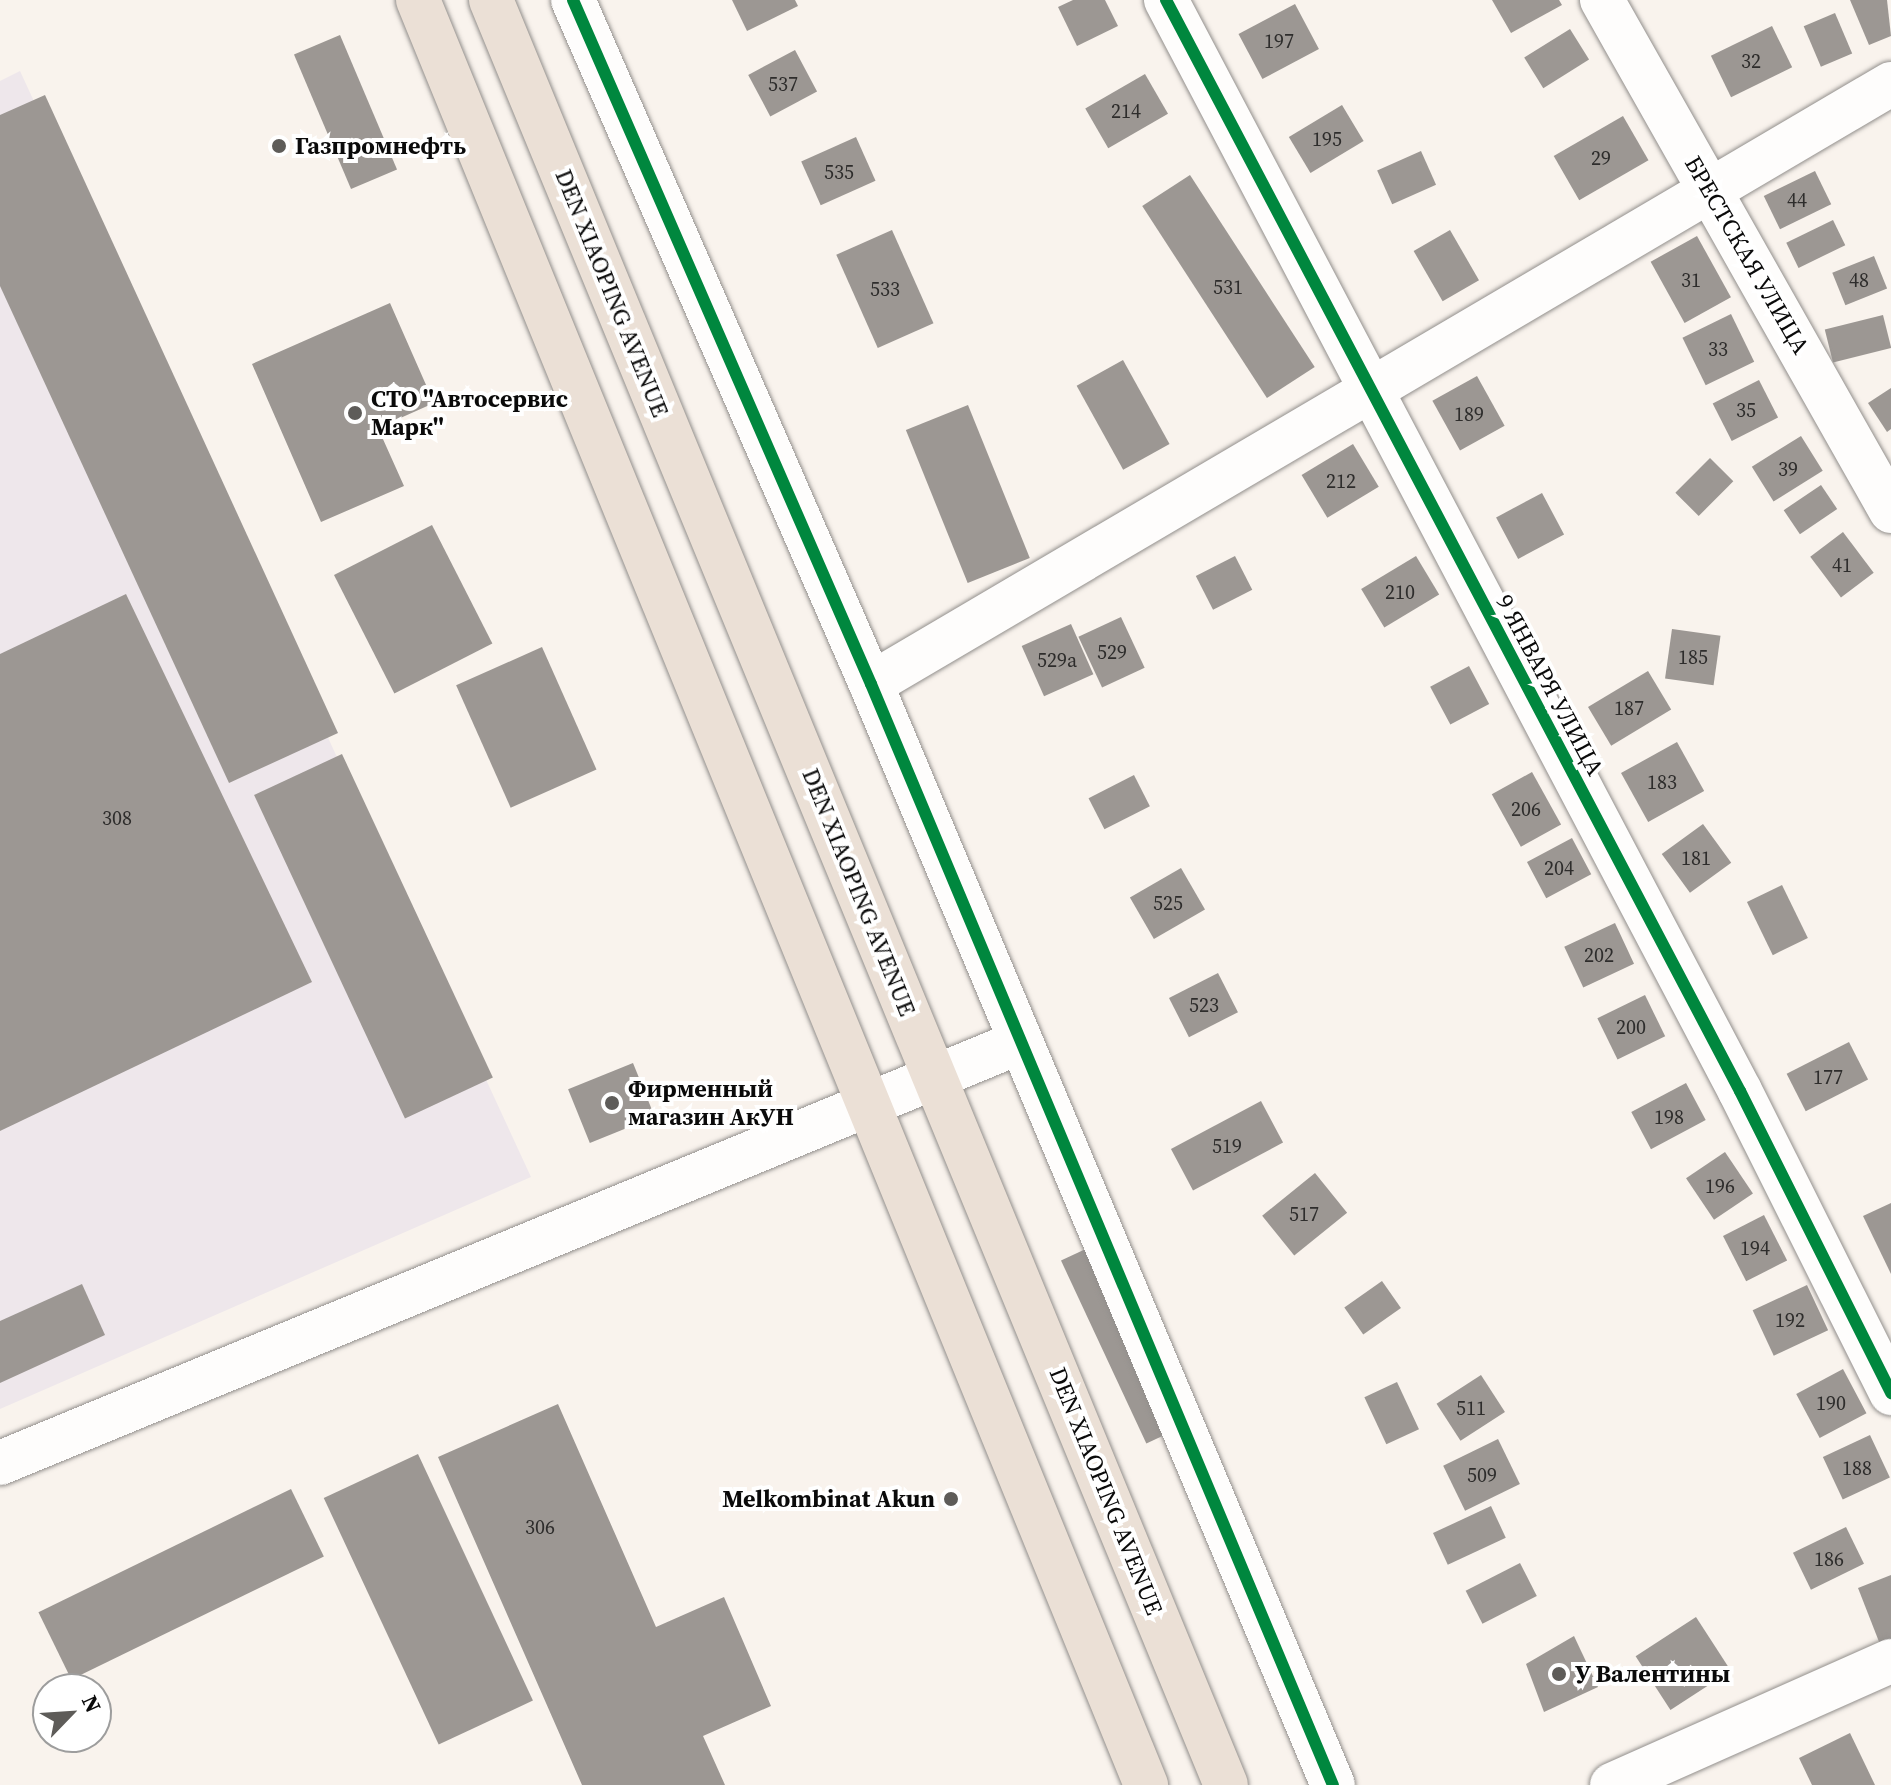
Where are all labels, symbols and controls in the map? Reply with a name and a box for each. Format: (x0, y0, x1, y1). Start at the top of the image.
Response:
house number: 197 (1264, 29, 1294, 53)
house number: 32 (1741, 49, 1761, 73)
house number: 537 (768, 72, 798, 96)
house number: 214 (1111, 99, 1141, 123)
house number: 195 (1312, 127, 1342, 151)
place label: Газпромнефть (295, 132, 466, 160)
marker: Газпромнефть (270, 137, 288, 155)
house number: 29 (1591, 146, 1611, 170)
street label: БРЕСТСКАЯ УЛИЦА (1679, 151, 1815, 359)
house number: 535 (824, 160, 854, 184)
street label: DEN XIAOPING AVENUE (549, 165, 675, 421)
house number: 44 (1787, 188, 1807, 212)
house number: 31 (1681, 268, 1701, 292)
house number: 48 (1849, 268, 1869, 292)
house number: 531 (1213, 275, 1243, 299)
house number: 533 (870, 277, 900, 301)
house number: 33 (1708, 337, 1728, 361)
place label: СТО ''Автосервис Марк'' (371, 385, 568, 441)
house number: 35 (1736, 398, 1756, 422)
house number: 189 (1454, 402, 1484, 426)
marker: СТО ''Автосервис Марк'' (346, 404, 364, 422)
house number: 39 (1778, 457, 1798, 481)
house number: 212 (1326, 469, 1356, 493)
house number: 41 (1832, 553, 1852, 577)
house number: 210 (1385, 580, 1415, 604)
street label: 9 ЯНВАРЯ УЛИЦА (1490, 590, 1610, 780)
house number: 529 (1097, 640, 1127, 664)
house number: 185 (1678, 645, 1708, 669)
house number: 529а (1037, 648, 1077, 672)
house number: 187 (1614, 696, 1644, 720)
street label: DEN XIAOPING AVENUE (796, 764, 922, 1020)
house number: 183 (1647, 770, 1677, 794)
house number: 206 (1511, 797, 1541, 821)
house number: 308 (102, 806, 132, 830)
house number: 181 (1681, 846, 1711, 870)
house number: 204 (1544, 856, 1574, 880)
house number: 525 (1153, 891, 1183, 915)
house number: 202 (1584, 943, 1614, 967)
house number: 523 (1189, 993, 1219, 1017)
house number: 200 (1616, 1015, 1646, 1039)
house number: 177 (1813, 1065, 1843, 1089)
place label: Фирменный магазин АкУН (628, 1075, 794, 1131)
marker: Фирменный магазин АкУН (603, 1094, 621, 1112)
house number: 198 (1654, 1105, 1684, 1129)
house number: 519 (1212, 1134, 1242, 1158)
house number: 196 (1705, 1174, 1735, 1198)
house number: 517 (1289, 1202, 1319, 1226)
house number: 194 (1740, 1236, 1770, 1260)
house number: 192 (1775, 1308, 1805, 1332)
street label: DEN XIAOPING AVENUE (1043, 1363, 1169, 1619)
house number: 190 (1816, 1391, 1846, 1415)
house number: 511 (1456, 1396, 1486, 1420)
house number: 188 (1842, 1456, 1872, 1480)
house number: 509 (1467, 1463, 1497, 1487)
place label: Melkombinat Akun (722, 1485, 935, 1513)
marker: Melkombinat Akun (942, 1490, 960, 1508)
house number: 306 (525, 1515, 555, 1539)
house number: 186 (1814, 1547, 1844, 1571)
place label: У Валентины (1575, 1660, 1731, 1688)
marker: У Валентины (1550, 1665, 1568, 1683)
north arrow (32, 1673, 112, 1753)
text: N (75, 1690, 109, 1717)

